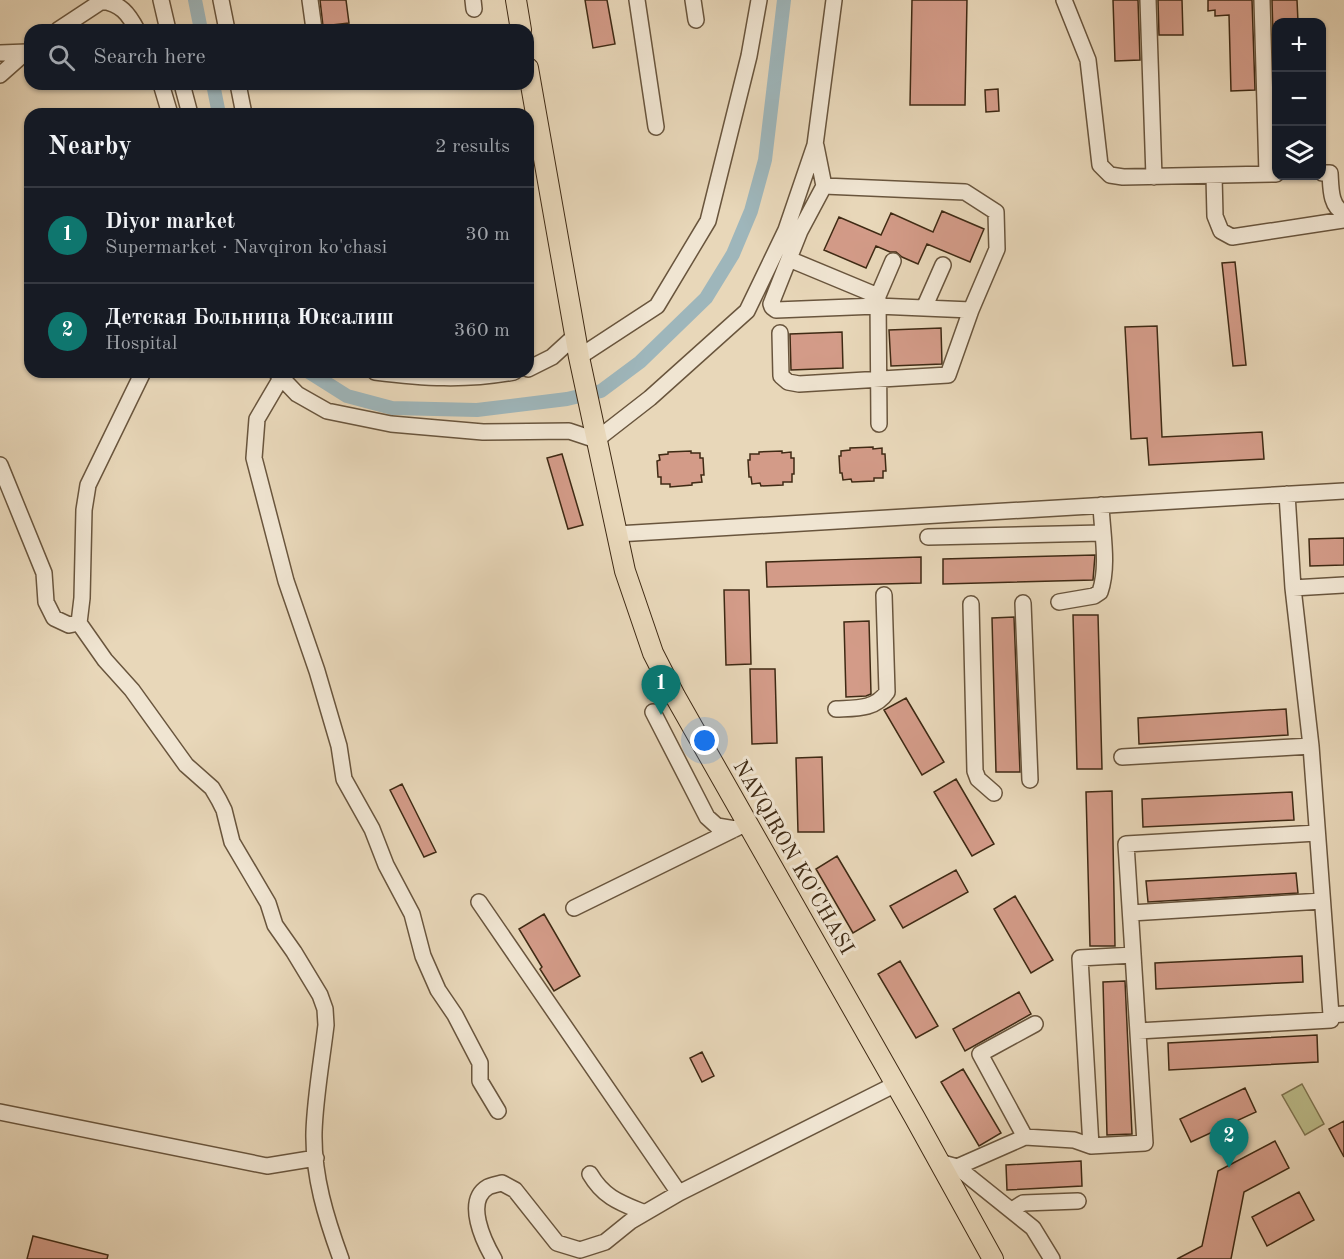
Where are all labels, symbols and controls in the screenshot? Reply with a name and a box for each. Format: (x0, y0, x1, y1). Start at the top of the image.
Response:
map controls (1272, 18, 1326, 180)
button: + (1272, 18, 1326, 72)
search box (24, 24, 534, 90)
icon: search (45, 41, 78, 74)
text: Search here (93, 46, 206, 68)
button: − (1272, 72, 1326, 126)
button: layers (1272, 126, 1326, 180)
text: Nearby (48, 134, 132, 160)
text: 2 results (435, 137, 510, 157)
text: Diyor market (105, 211, 235, 233)
text: 1 (62, 225, 73, 245)
text: 30 m (465, 225, 510, 245)
text: Supermarket · Navqiron ko'chasi (105, 238, 387, 258)
text: Детская Больница Юксалиш (105, 307, 394, 329)
text: 2 (62, 321, 73, 341)
text: 360 m (454, 321, 510, 341)
text: Hospital (105, 334, 177, 354)
pin: 1 (642, 666, 680, 715)
your location (690, 726, 719, 755)
street label: NAVQIRON KO'CHASI (728, 757, 857, 958)
pin: 2 (1210, 1118, 1248, 1168)

